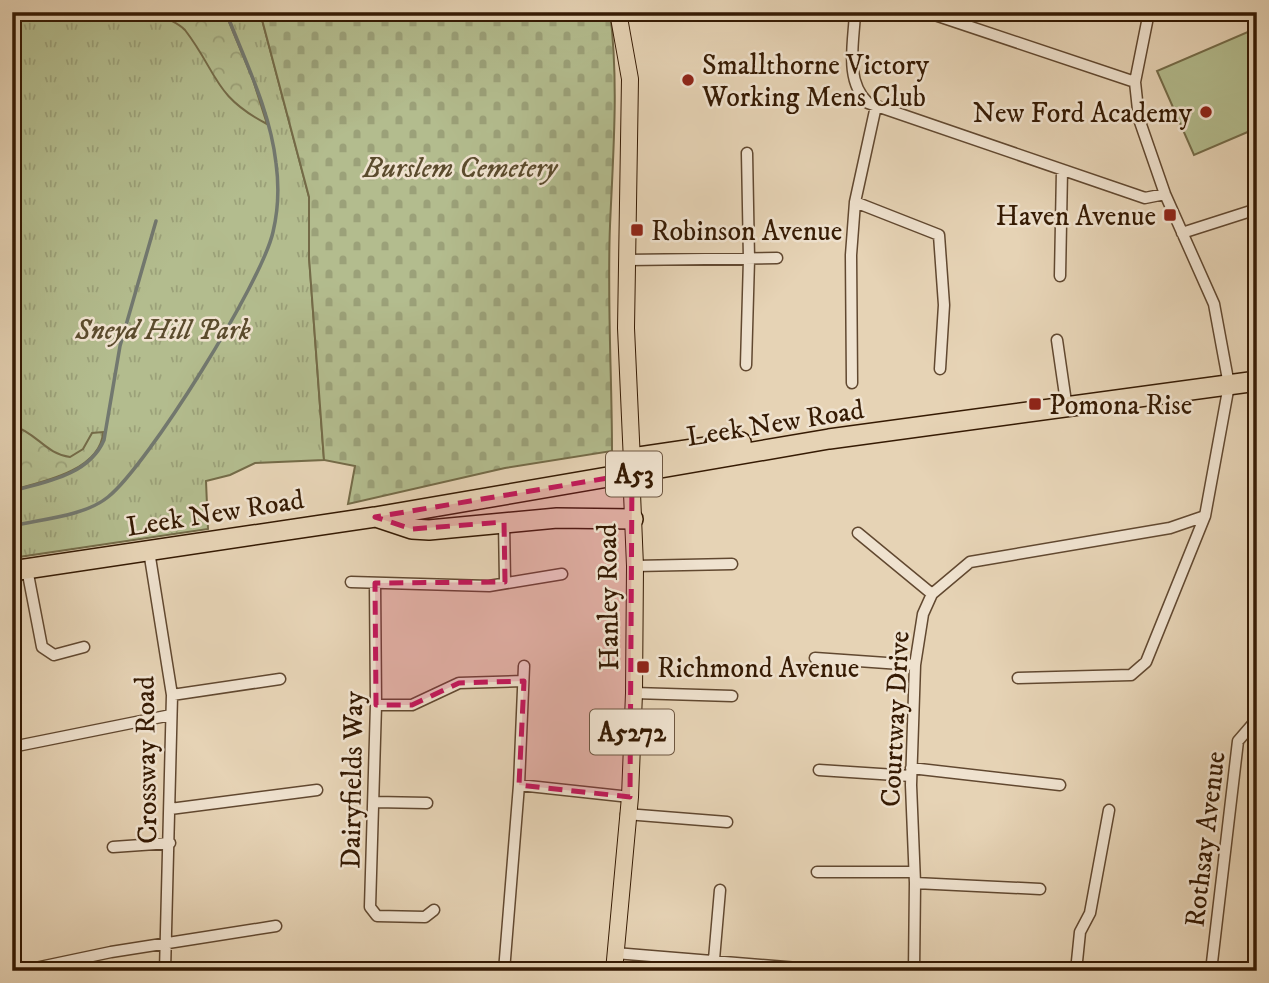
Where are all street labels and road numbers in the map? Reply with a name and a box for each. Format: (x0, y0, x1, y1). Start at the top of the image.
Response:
street label: Leek New Road (684, 392, 866, 455)
road number: A53 (606, 452, 662, 496)
street label: Leek New Road (124, 482, 306, 545)
street label: Hanley Road (590, 523, 627, 671)
street label: Courtway Drive (873, 630, 918, 808)
street label: Crossway Road (128, 676, 165, 844)
street label: Dairyfields Way (333, 690, 372, 869)
road number: A5272 (590, 710, 674, 754)
street label: Rothsay Avenue (1177, 749, 1234, 929)

